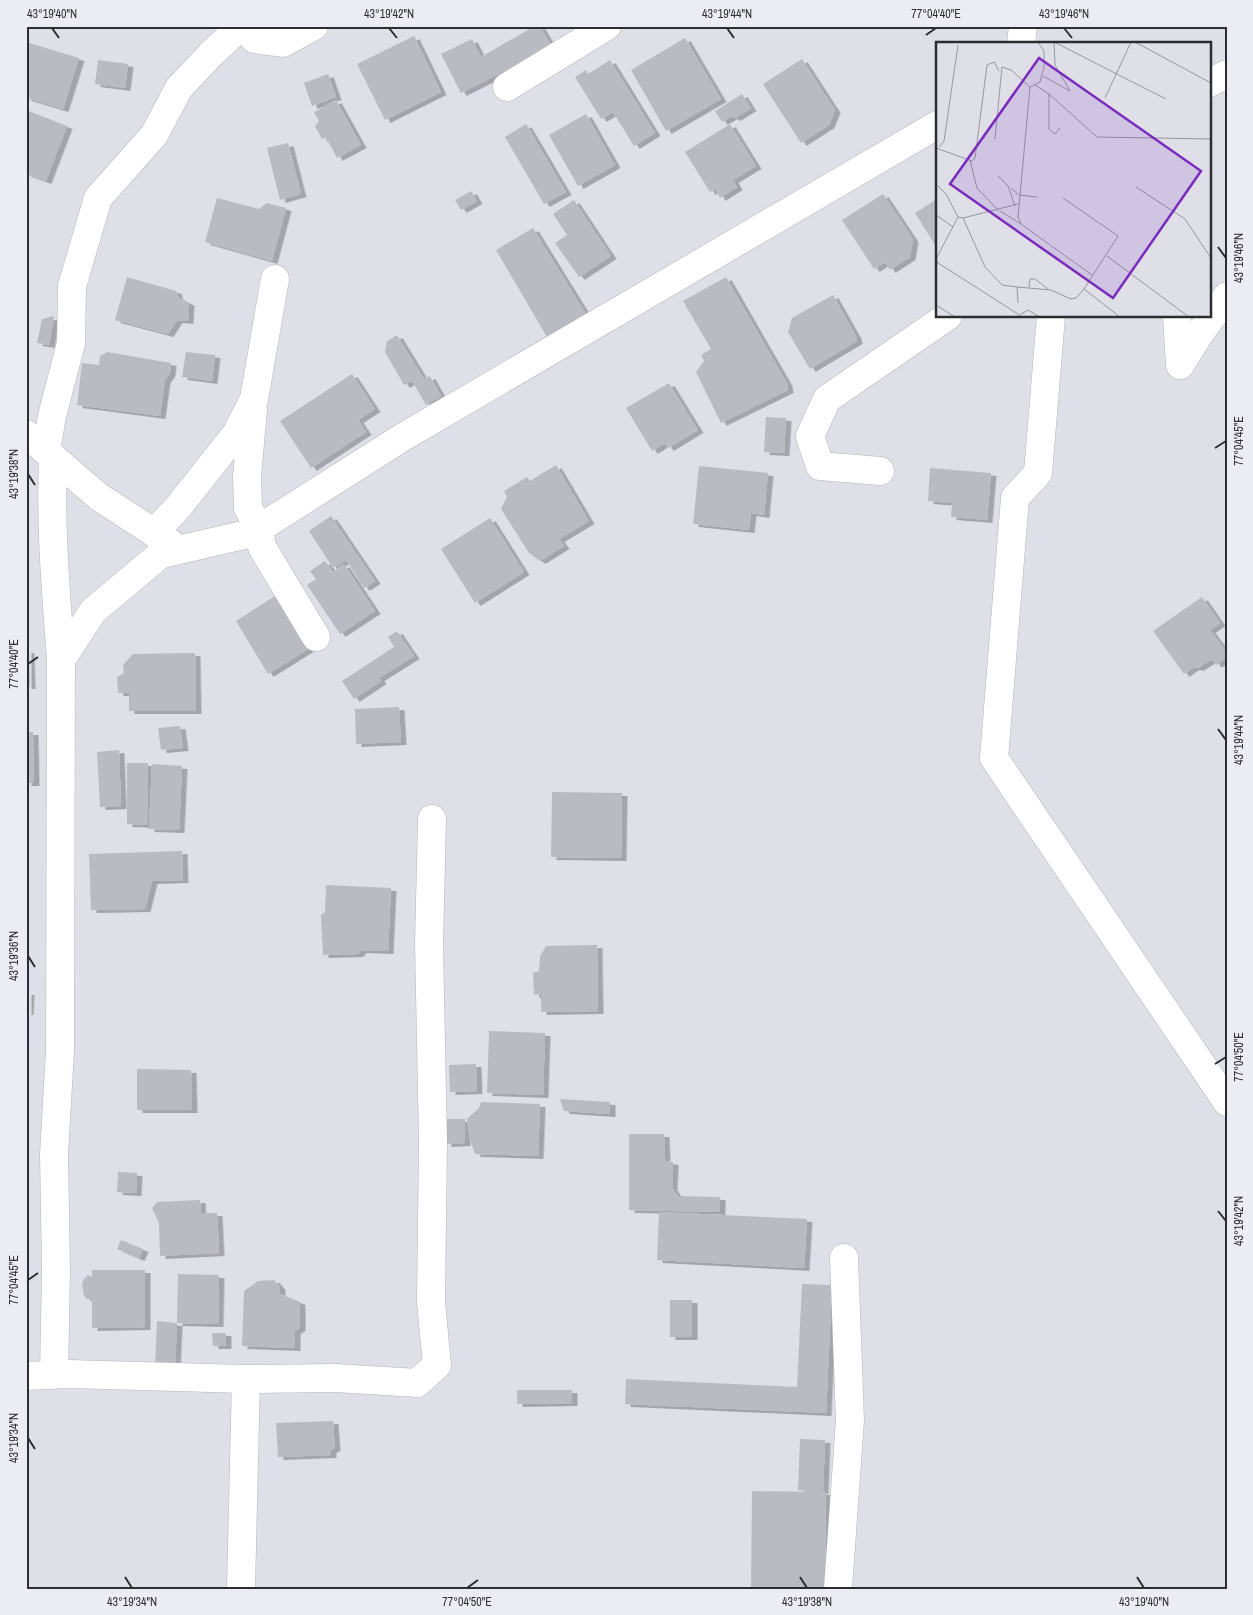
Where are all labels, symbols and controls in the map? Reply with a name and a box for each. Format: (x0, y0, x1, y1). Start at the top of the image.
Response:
text: 43°19'40"N (27, 6, 77, 22)
text: 43°19'42"N (364, 6, 414, 22)
text: 43°19'44"N (702, 6, 752, 22)
text: 77°04'40"E (911, 6, 961, 22)
text: 43°19'46"N (1039, 6, 1089, 22)
inset map (936, 42, 1210, 318)
text: 43°19'46"N (1231, 233, 1247, 283)
text: 77°04'45"E (1231, 416, 1247, 466)
text: 43°19'38"N (6, 449, 22, 499)
text: 77°04'40"E (6, 639, 22, 689)
text: 43°19'44"N (1231, 715, 1247, 765)
text: 43°19'36"N (6, 931, 22, 981)
text: 77°04'50"E (1231, 1032, 1247, 1082)
text: 43°19'42"N (1231, 1196, 1247, 1246)
text: 77°04'45"E (6, 1255, 22, 1305)
text: 43°19'34"N (6, 1413, 22, 1463)
text: 43°19'34"N (107, 1594, 157, 1610)
text: 77°04'50"E (442, 1594, 492, 1610)
text: 43°19'38"N (782, 1594, 832, 1610)
text: 43°19'40"N (1119, 1594, 1169, 1610)

